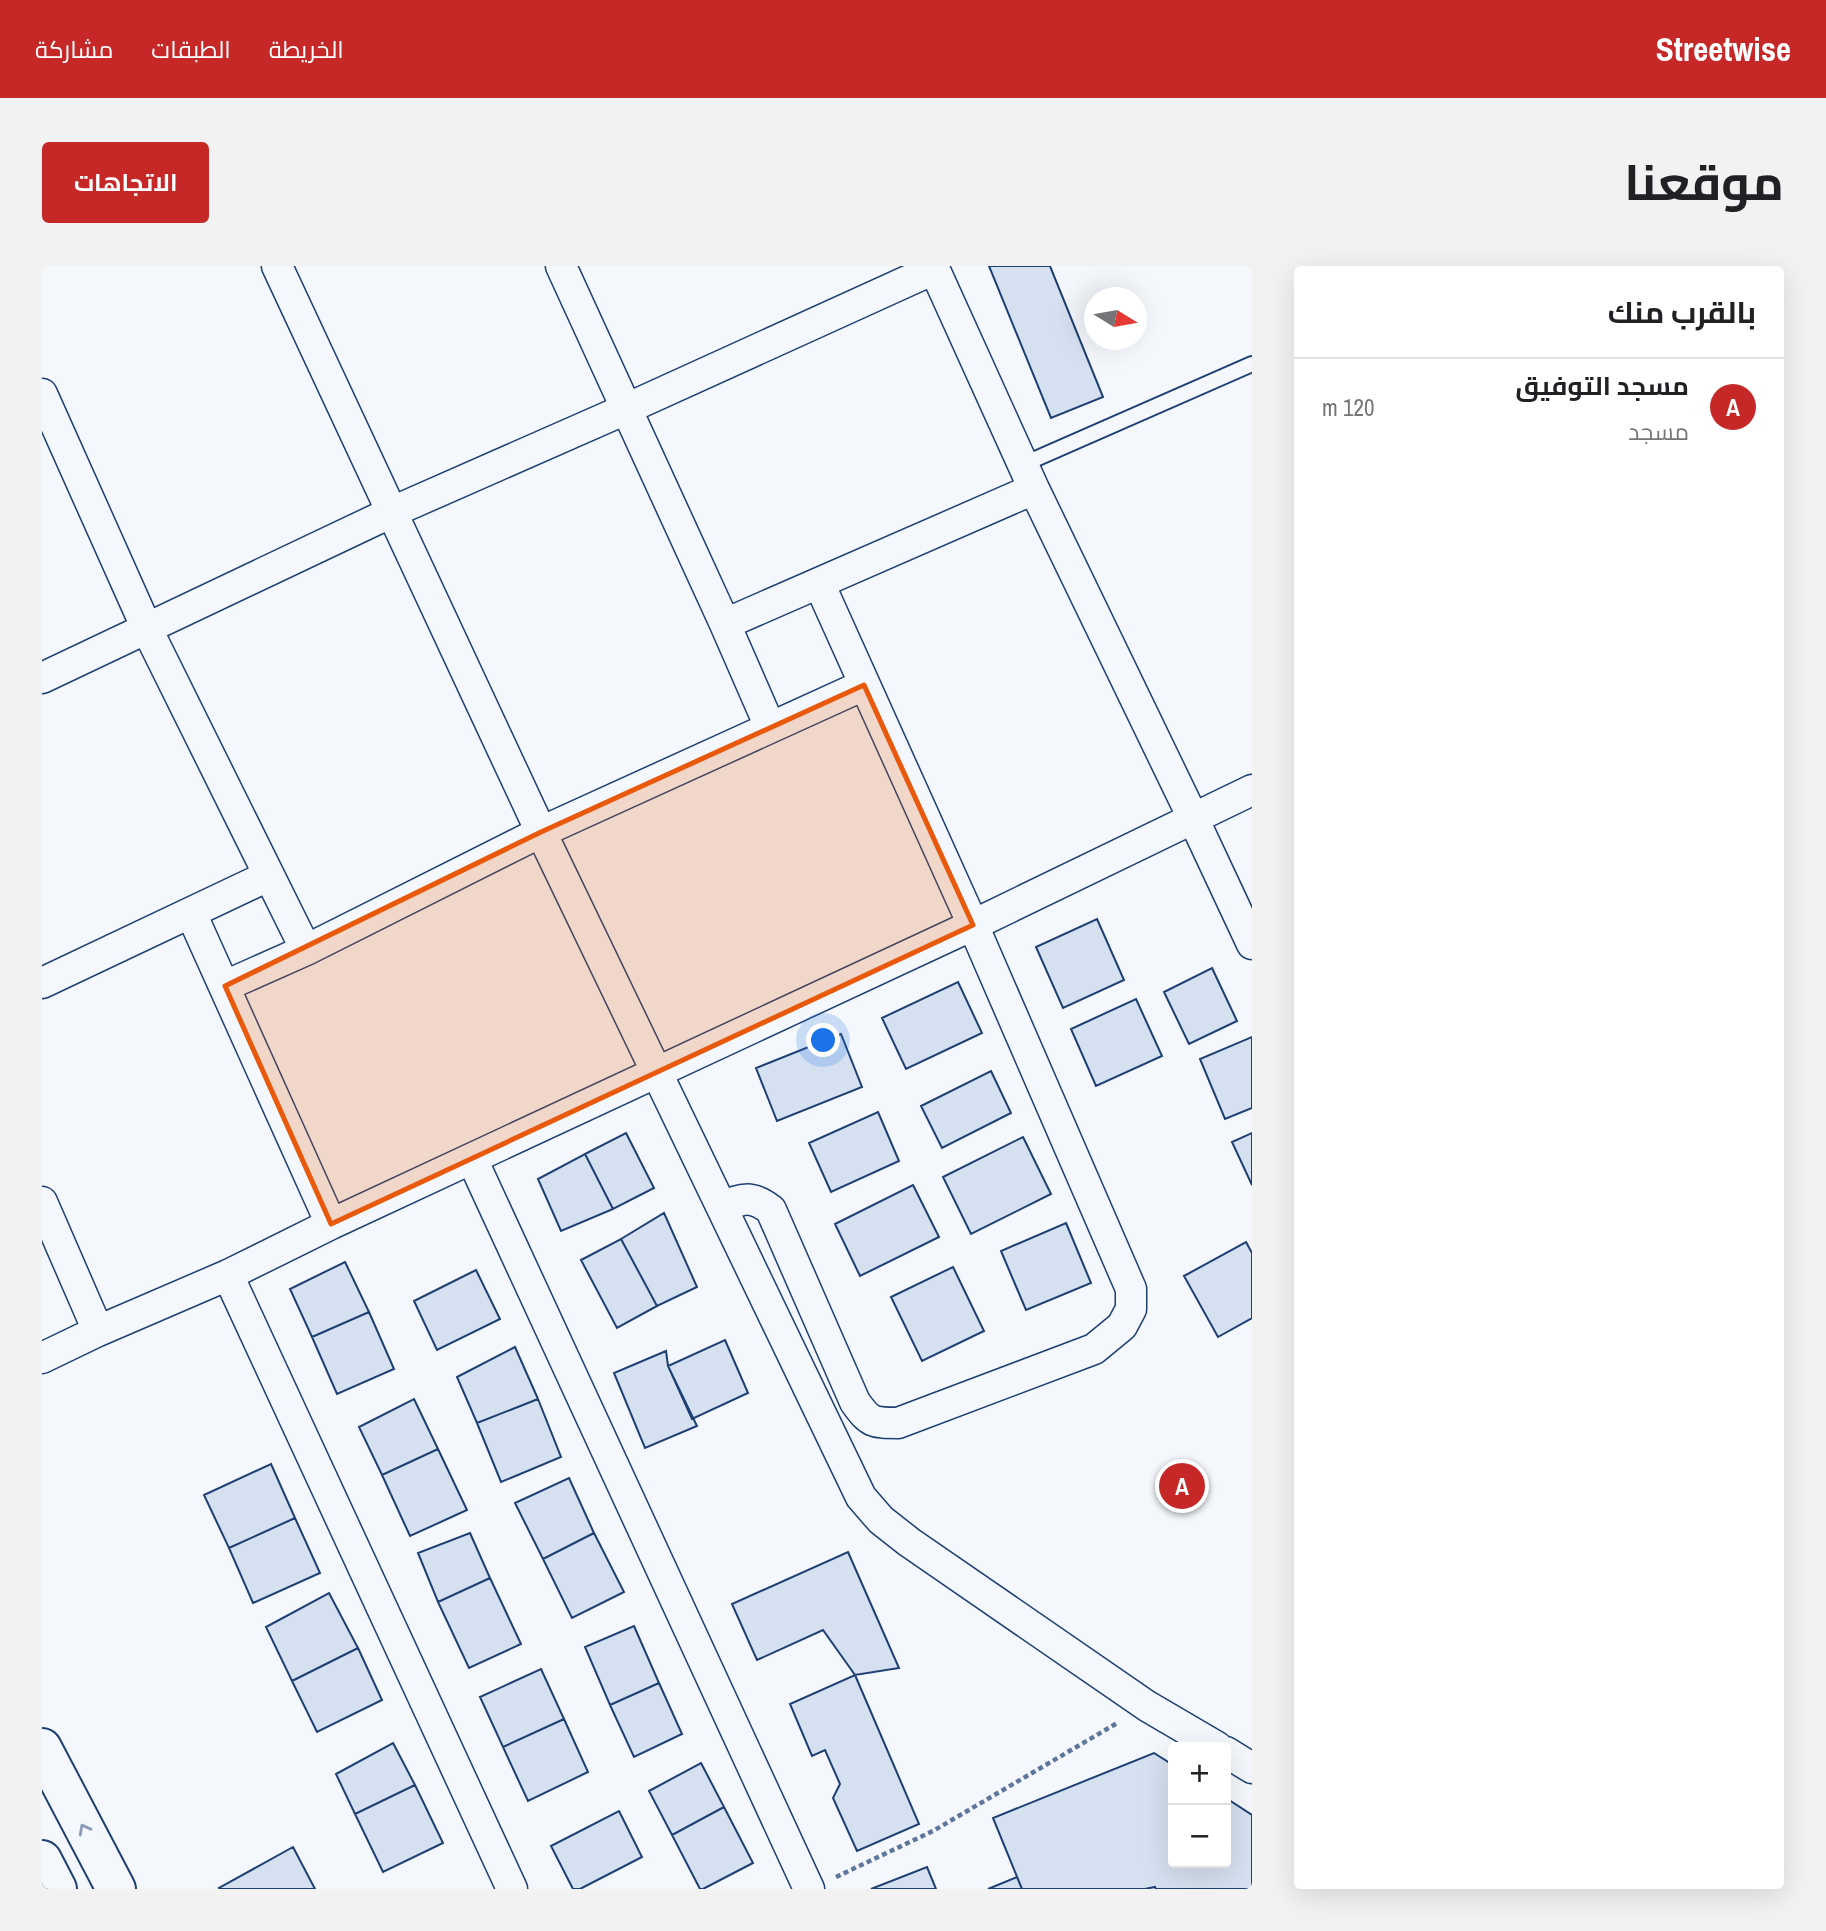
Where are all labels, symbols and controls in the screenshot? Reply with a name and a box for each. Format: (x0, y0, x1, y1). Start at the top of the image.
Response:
text: Streetwise (1656, 27, 1791, 71)
text: مشاركة (35, 33, 113, 65)
text: الطبقات (151, 33, 231, 65)
text: الخريطة (269, 33, 344, 65)
button: الاتجاهات (42, 142, 209, 223)
text: موقعنا (1624, 149, 1784, 215)
north arrow (1084, 287, 1147, 350)
text: بالقرب منك (1608, 292, 1756, 332)
text: مسجد التوفيق (1516, 368, 1689, 403)
text: 120 m (1322, 392, 1374, 423)
text: A (1726, 392, 1740, 423)
text: مسجد (1628, 416, 1689, 447)
your location (806, 1023, 840, 1057)
pin: A (1159, 1460, 1205, 1512)
map controls (1168, 1742, 1231, 1868)
button: + (1168, 1742, 1231, 1805)
button: − (1168, 1805, 1231, 1868)
one-way arrow (79, 1823, 93, 1836)

